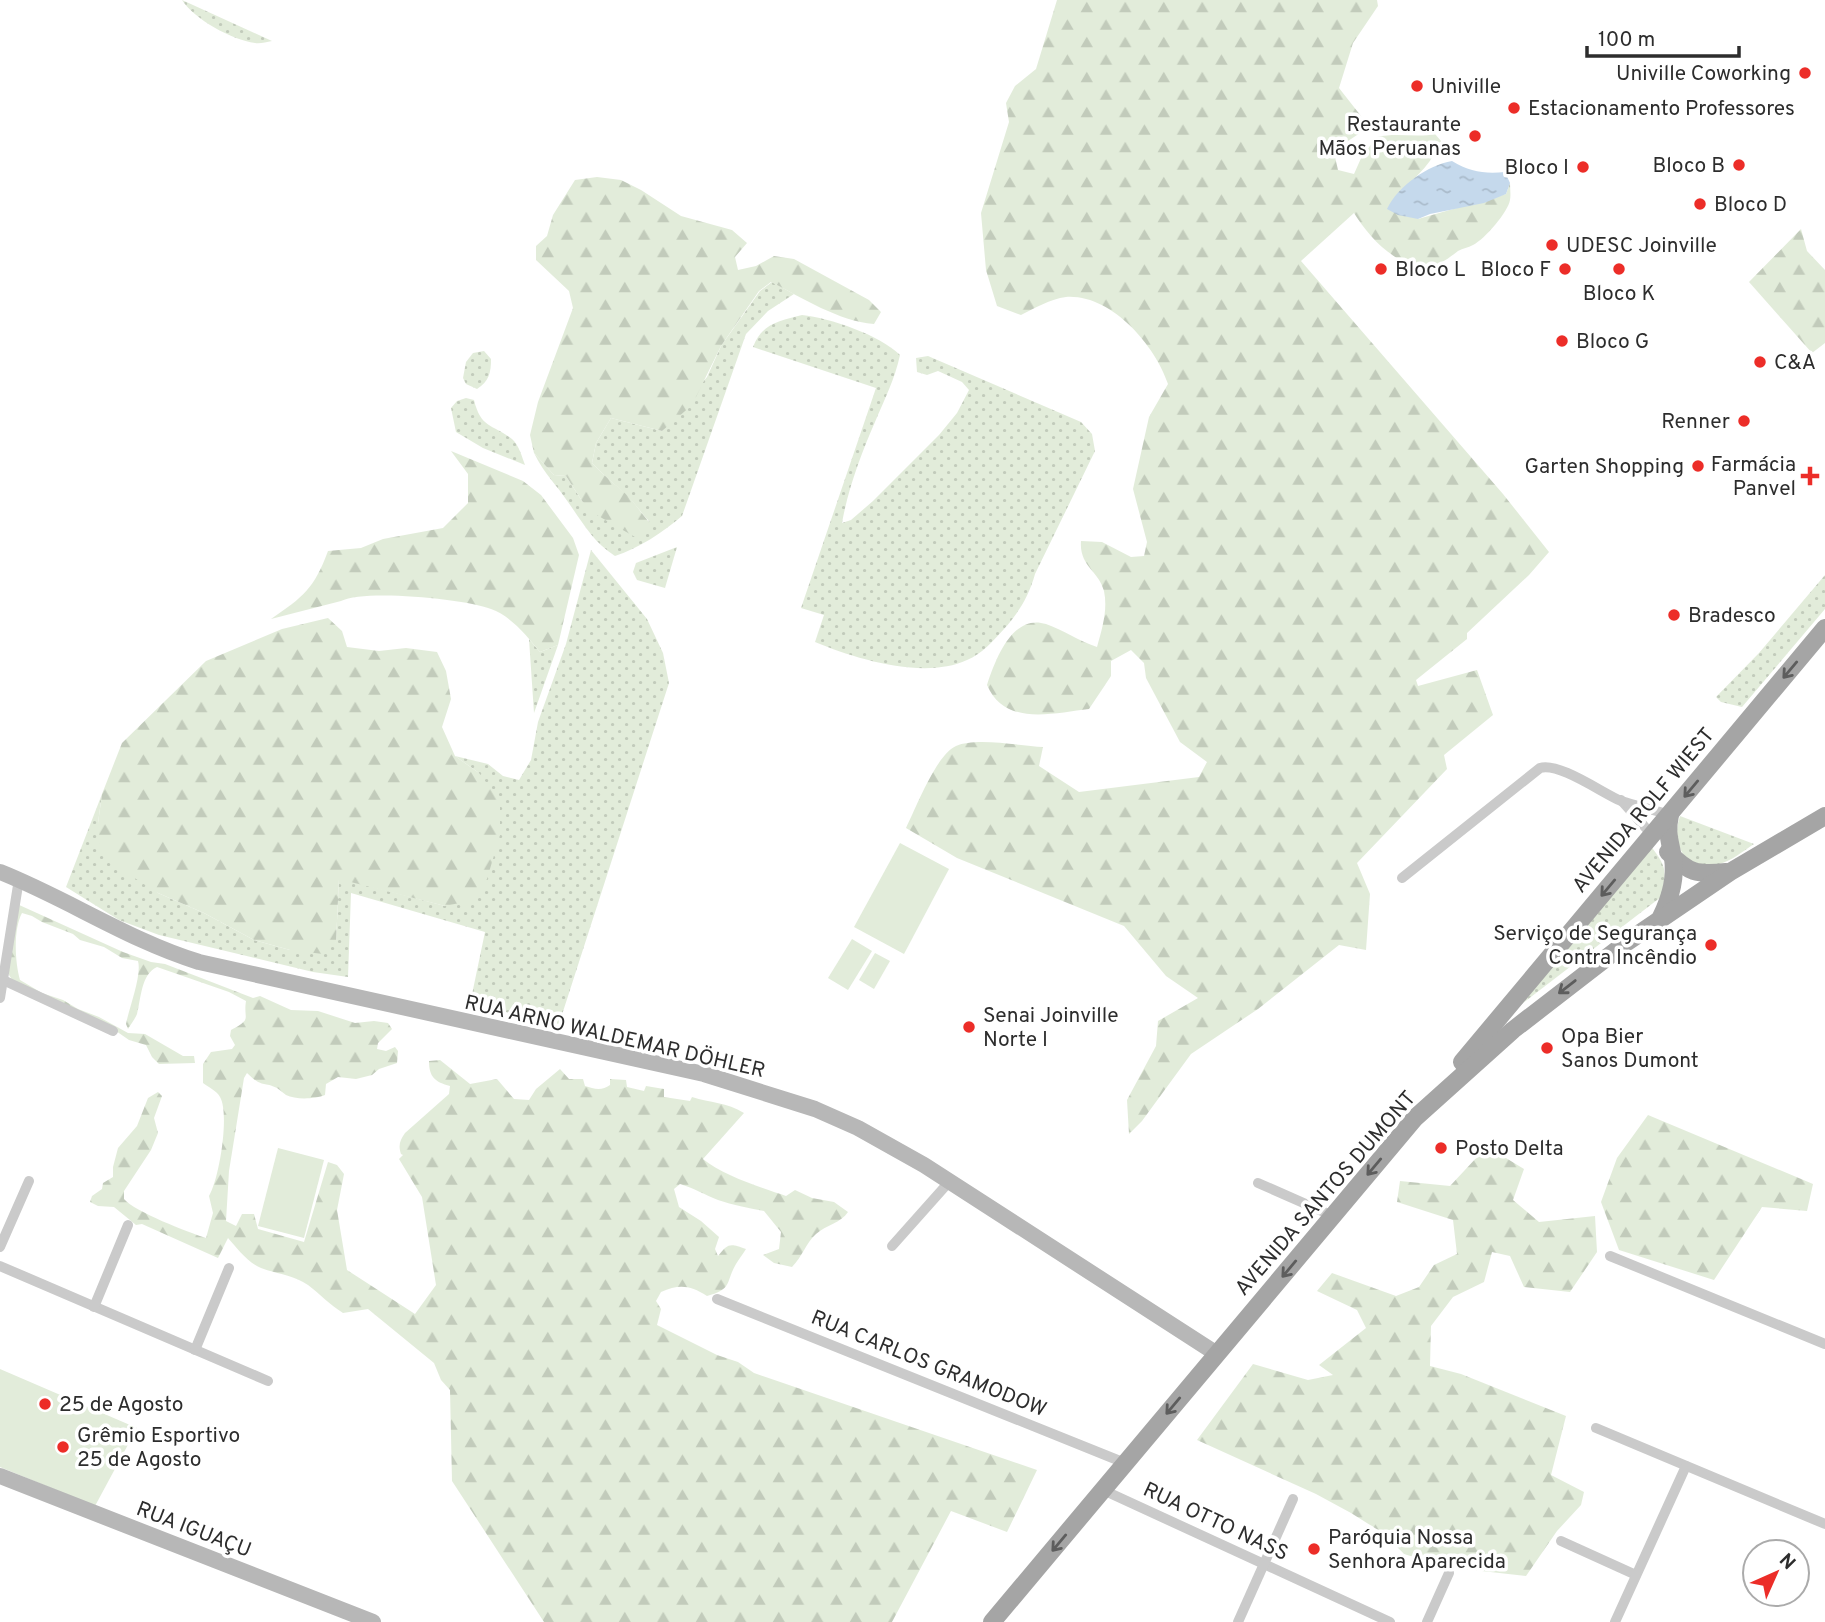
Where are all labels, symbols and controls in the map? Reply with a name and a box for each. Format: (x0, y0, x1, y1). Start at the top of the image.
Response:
scale bar (1587, 14, 1739, 58)
text: 100 m (1598, 27, 1655, 54)
place label: Univille Coworking (1616, 61, 1791, 88)
marker: Univille Coworking (1797, 65, 1813, 81)
place label: Univille (1431, 74, 1501, 101)
marker: Univille (1409, 78, 1425, 94)
place label: Estacionamento Professores (1528, 96, 1795, 123)
marker: Estacionamento Professores (1506, 100, 1522, 116)
place label: Restaurante Mãos Peruanas (1319, 112, 1461, 163)
marker: Restaurante Mãos Peruanas (1467, 128, 1483, 144)
place label: Bloco B (1653, 153, 1725, 180)
place label: Bloco I (1504, 155, 1569, 182)
marker: Bloco B (1731, 157, 1747, 173)
marker: Bloco I (1575, 159, 1591, 175)
place label: Bloco D (1714, 192, 1787, 219)
marker: Bloco D (1692, 196, 1708, 212)
place label: UDESC Joinville (1566, 233, 1717, 260)
marker: UDESC Joinville (1544, 237, 1560, 253)
place label: Bloco L (1395, 257, 1466, 284)
place label: Bloco F (1481, 257, 1551, 284)
marker: Bloco L (1373, 261, 1389, 277)
marker: Bloco F (1557, 261, 1573, 277)
marker: Bloco K (1611, 261, 1627, 277)
place label: Bloco K (1583, 281, 1655, 308)
place label: Bloco G (1576, 329, 1649, 356)
marker: Bloco G (1554, 333, 1570, 349)
place label: C&A (1774, 350, 1816, 377)
marker: C&A (1752, 354, 1768, 370)
place label: Renner (1661, 409, 1730, 436)
marker: Renner (1736, 413, 1752, 429)
place label: Farmácia Panvel (1711, 452, 1796, 503)
place label: Garten Shopping (1525, 454, 1684, 481)
marker: Garten Shopping (1690, 458, 1706, 474)
marker: Farmácia Panvel (1802, 468, 1818, 484)
place label: Bradesco (1688, 603, 1776, 630)
marker: Bradesco (1666, 607, 1682, 623)
one-way arrow (1782, 661, 1798, 679)
street label: AVENIDA ROLF WIEST (1567, 723, 1721, 899)
one-way arrow (1683, 779, 1699, 797)
one-way arrow (1600, 878, 1616, 896)
place label: Serviço de Segurança Contra Incêndio (1493, 921, 1697, 972)
marker: Serviço de Segurança Contra Incêndio (1703, 937, 1719, 953)
one-way arrow (1558, 980, 1577, 995)
street label: RUA ARNO WALDEMAR DÖHLER (462, 990, 768, 1085)
place label: Senai Joinville Norte I (983, 1003, 1119, 1054)
marker: Senai Joinville Norte I (961, 1019, 977, 1035)
place label: Opa Bier Sanos Dumont (1561, 1024, 1699, 1075)
marker: Opa Bier Sanos Dumont (1539, 1040, 1555, 1056)
street label: AVENIDA SANTOS DUMONT (1230, 1086, 1423, 1302)
place label: Posto Delta (1455, 1136, 1564, 1163)
marker: Posto Delta (1433, 1140, 1449, 1156)
one-way arrow (1366, 1158, 1382, 1176)
one-way arrow (1281, 1259, 1297, 1277)
street label: RUA CARLOS GRAMODOW (807, 1305, 1050, 1424)
place label: 25 de Agosto (59, 1392, 183, 1419)
marker: 25 de Agosto (37, 1396, 53, 1412)
one-way arrow (1165, 1397, 1181, 1415)
place label: Grêmio Esportivo 25 de Agosto (77, 1423, 240, 1474)
marker: Grêmio Esportivo 25 de Agosto (55, 1439, 71, 1455)
street label: RUA OTTO NASS (1138, 1477, 1292, 1568)
street label: RUA IGUAÇU (132, 1496, 255, 1565)
place label: Paróquia Nossa Senhora Aparecida (1328, 1525, 1506, 1576)
one-way arrow (1051, 1533, 1067, 1551)
north arrow (1741, 1538, 1811, 1608)
marker: Paróquia Nossa Senhora Aparecida (1306, 1541, 1322, 1557)
text: N (1773, 1549, 1800, 1576)

